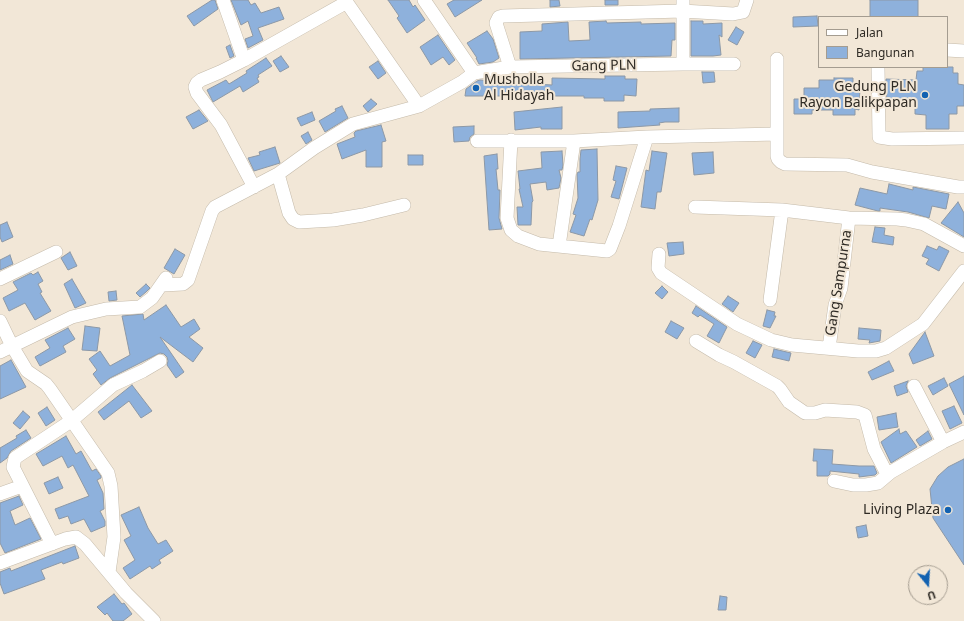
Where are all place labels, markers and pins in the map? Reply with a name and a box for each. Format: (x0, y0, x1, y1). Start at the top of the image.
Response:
place label: Musholla Al Hidayah (484, 72, 554, 104)
place label: Gedung PLN Rayon Balikpapan (799, 79, 917, 112)
marker: Musholla Al Hidayah (471, 83, 481, 93)
marker: Gedung PLN Rayon Balikpapan (920, 90, 930, 100)
place label: Living Plaza (863, 502, 940, 518)
marker: Living Plaza (943, 505, 953, 515)

